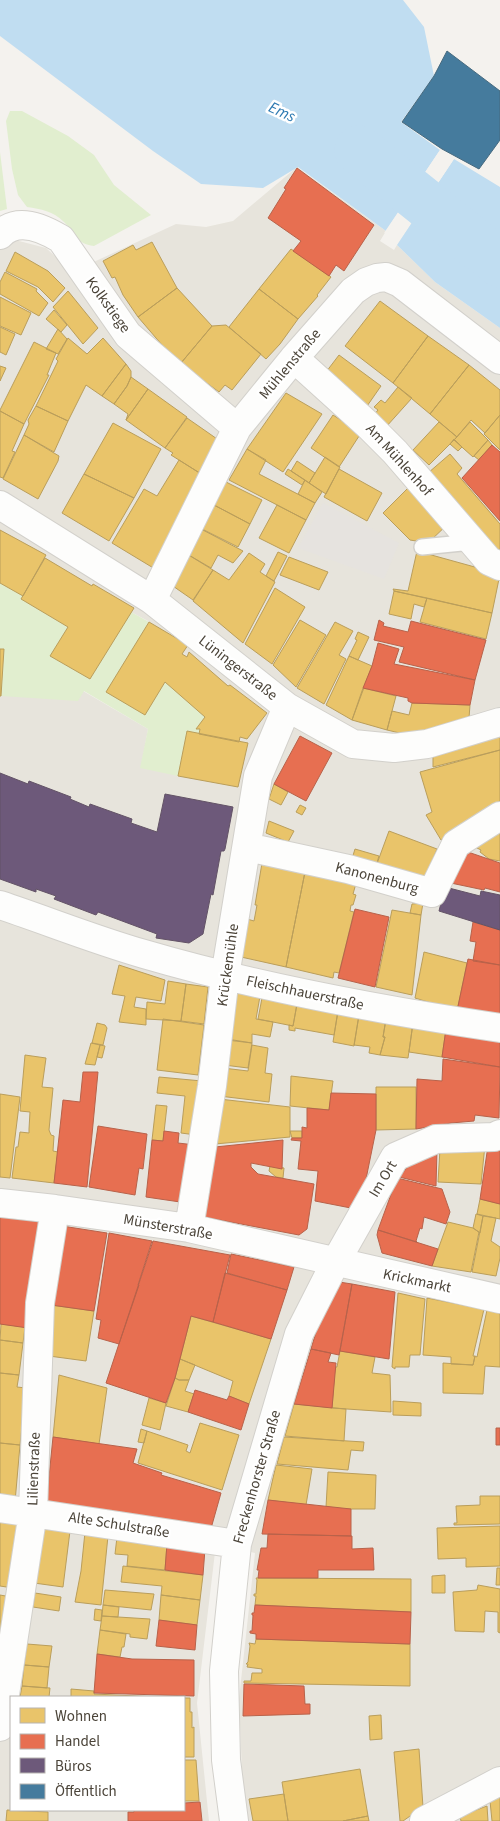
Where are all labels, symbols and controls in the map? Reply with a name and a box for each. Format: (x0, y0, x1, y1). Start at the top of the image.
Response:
water label: Ems (265, 96, 300, 128)
street label: Kolkstiege (80, 273, 136, 337)
street label: Mühlenstraße (254, 324, 326, 404)
street label: Am Mühlenhof (361, 419, 438, 501)
street label: Lüningerstraße (194, 631, 282, 705)
street label: Kanonenburg (333, 857, 421, 899)
street label: Krückemühle (212, 922, 244, 1008)
street label: Fleischhauerstraße (244, 970, 366, 1016)
street label: Im Ort (364, 1157, 402, 1201)
street label: Münsterstraße (122, 1209, 214, 1245)
street label: Krickmarkt (381, 1264, 453, 1298)
street label: Freckenhorster Straße (228, 1408, 286, 1546)
street label: Lilienstraße (22, 1432, 46, 1506)
street label: Alte Schulstraße (67, 1507, 171, 1543)
legend (10, 1696, 185, 1811)
text: Wohnen (55, 1706, 107, 1727)
text: Handel (55, 1731, 100, 1752)
text: Büros (55, 1756, 91, 1777)
text: Öffentlich (55, 1781, 117, 1802)

